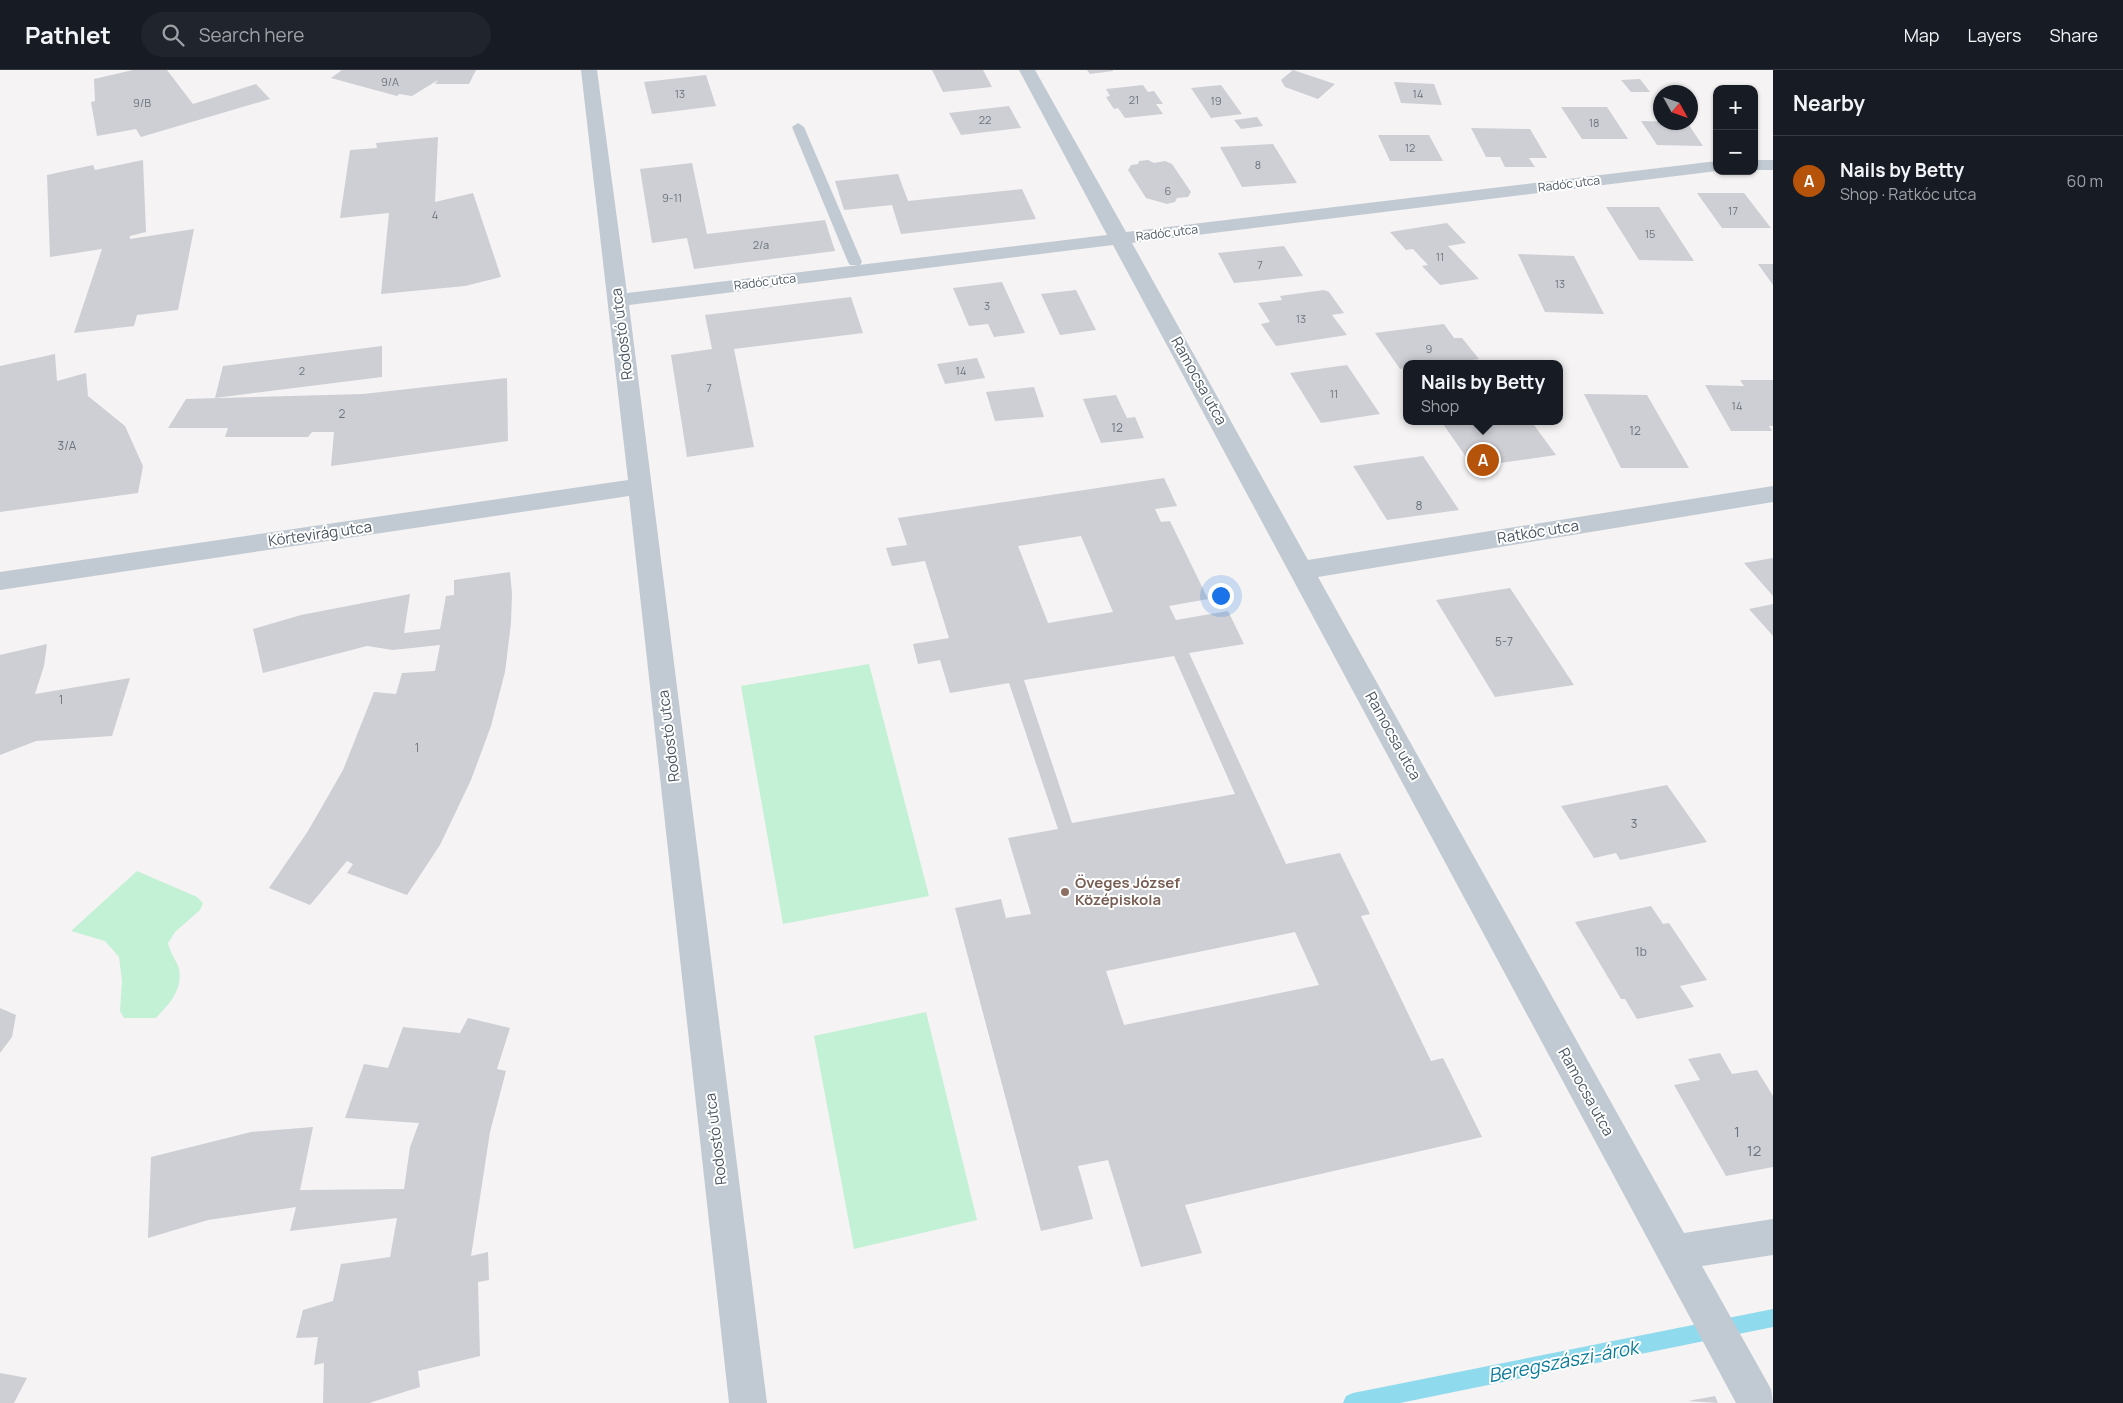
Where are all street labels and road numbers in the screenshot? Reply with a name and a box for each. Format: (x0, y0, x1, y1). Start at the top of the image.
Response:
street label: Radóc utca (1537, 171, 1601, 196)
street label: Radóc utca (1135, 220, 1199, 245)
street label: Radóc utca (733, 269, 797, 294)
street label: Rodostó utca (605, 287, 638, 381)
street label: Ramocsa utca (1166, 333, 1232, 429)
street label: Ratkóc utca (1496, 515, 1580, 548)
street label: Körtevirág utca (267, 516, 373, 551)
street label: Ramocsa utca (1360, 688, 1426, 784)
street label: Rodostó utca (652, 689, 685, 783)
street label: Ramocsa utca (1553, 1044, 1619, 1140)
street label: Rodostó utca (699, 1092, 732, 1186)

